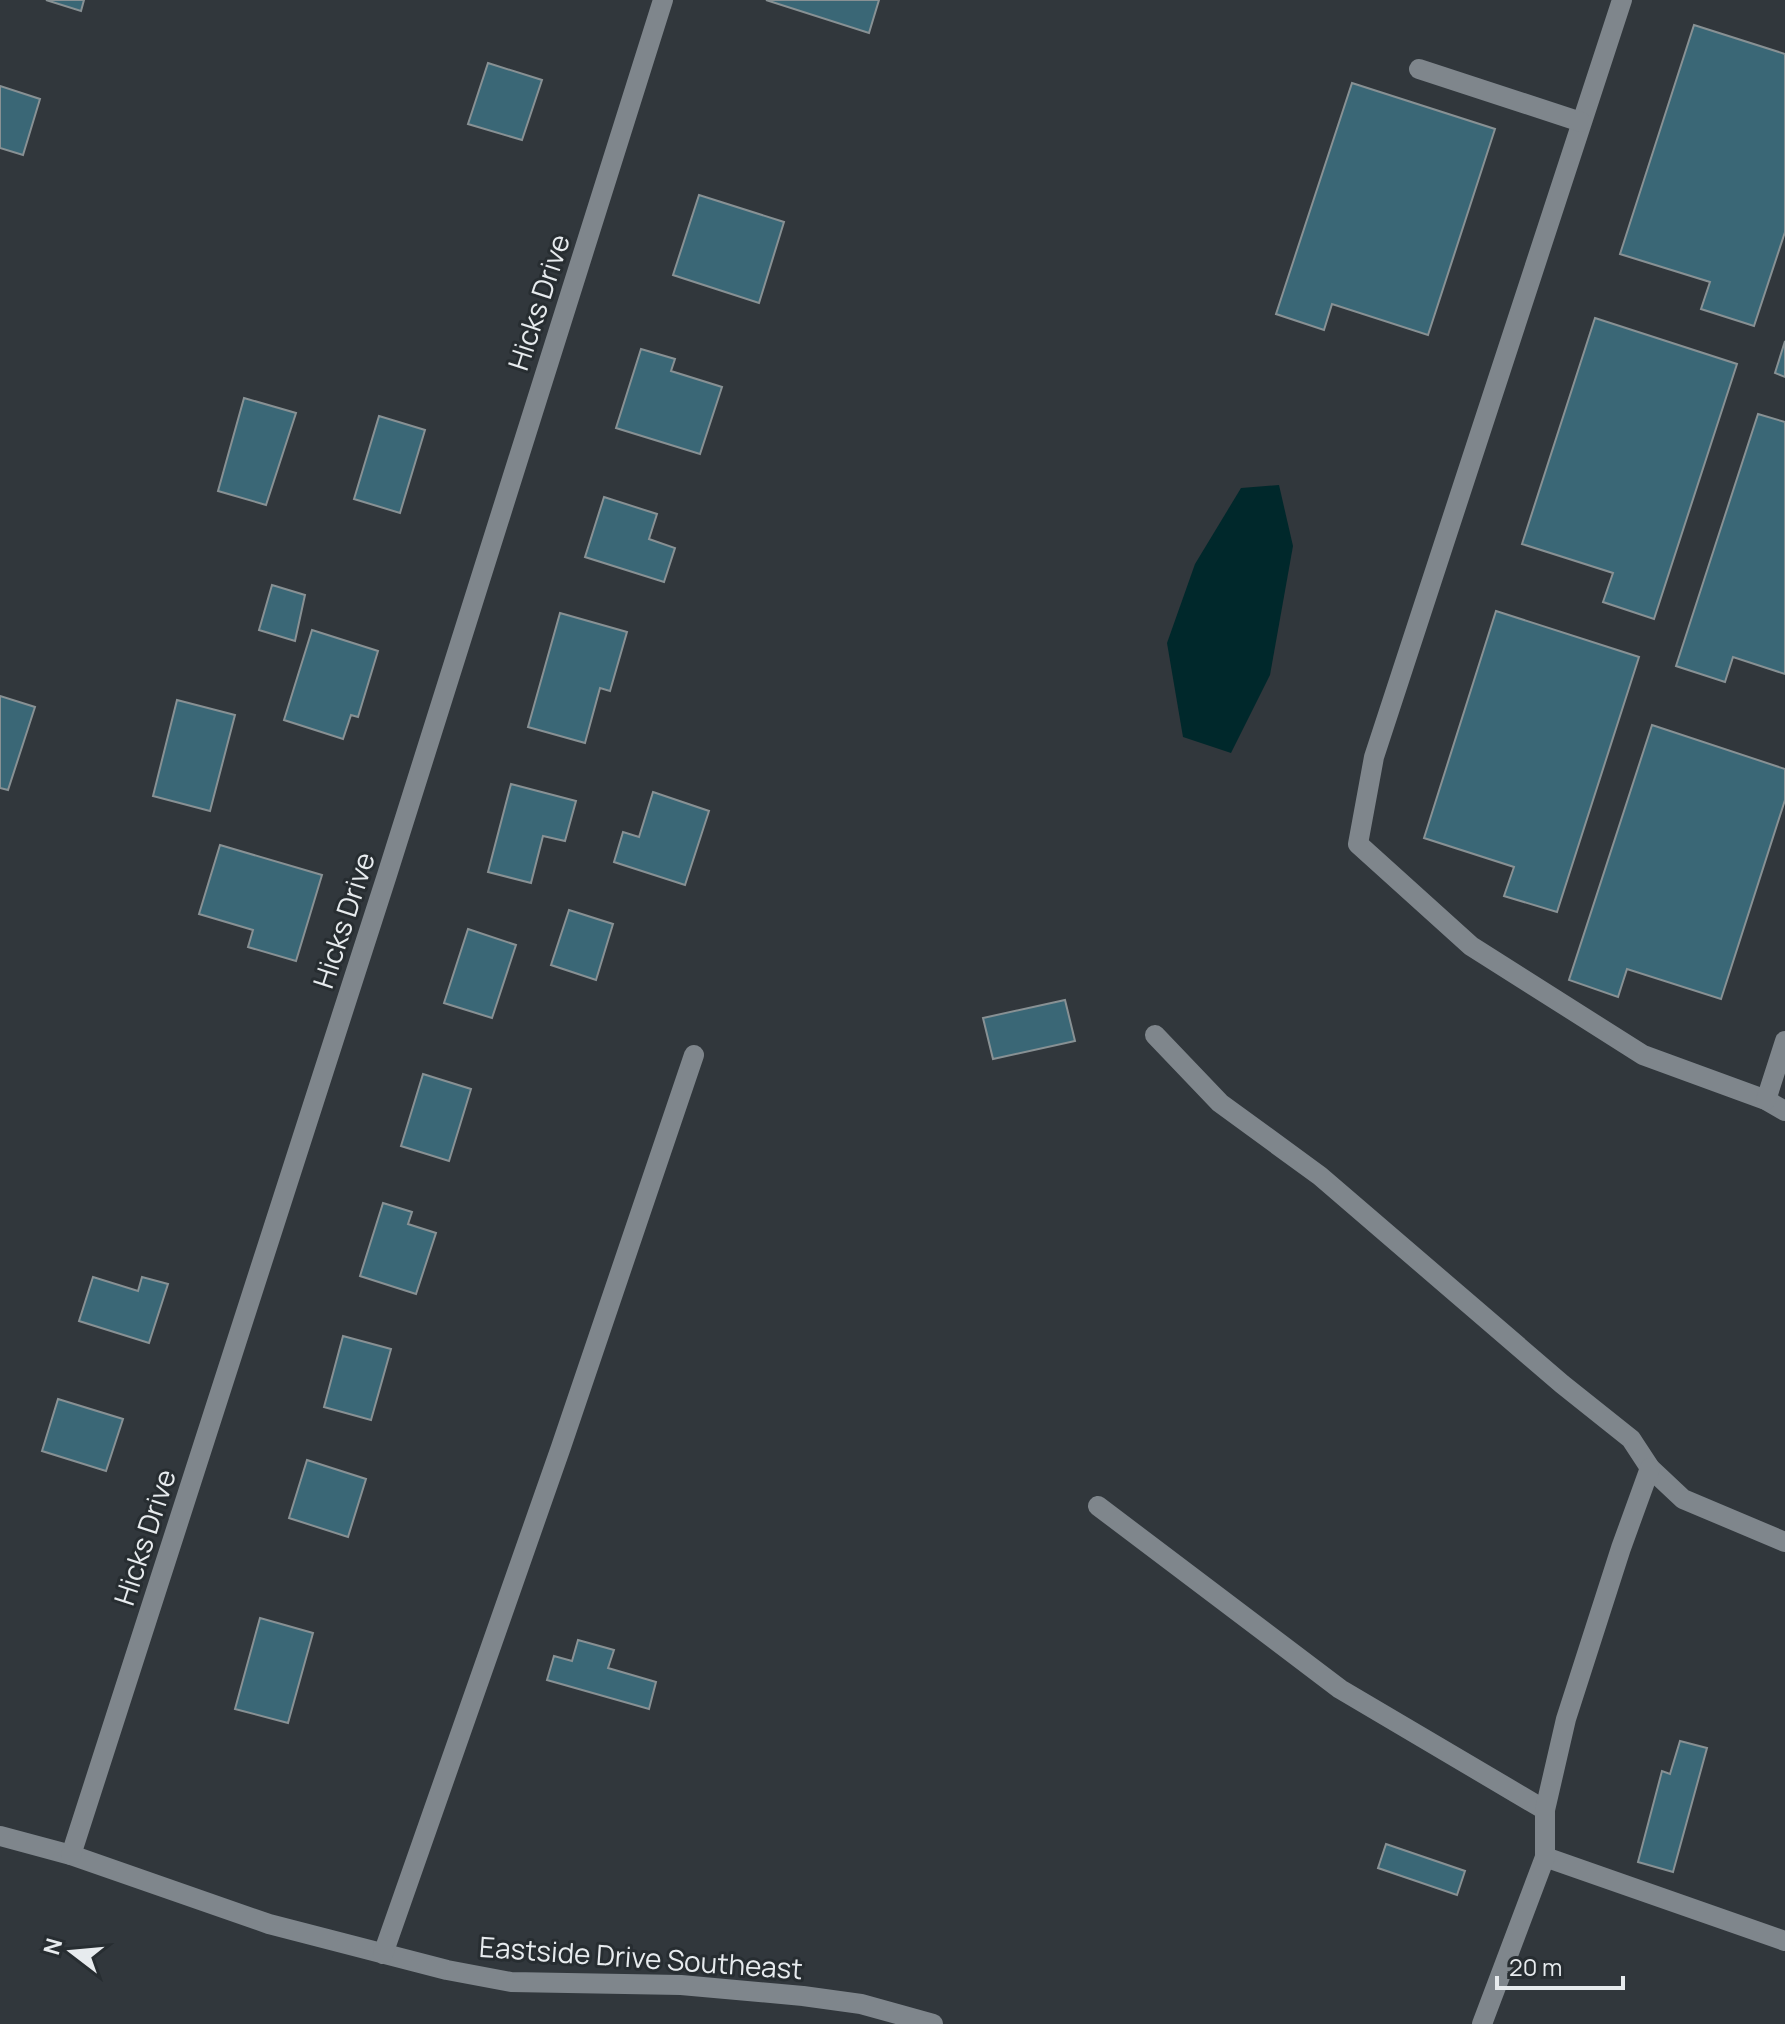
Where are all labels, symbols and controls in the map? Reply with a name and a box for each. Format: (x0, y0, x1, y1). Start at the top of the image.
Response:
street label: Hicks Drive (498, 229, 578, 375)
street label: Hicks Drive (303, 847, 383, 993)
street label: Hicks Drive (104, 1464, 184, 1610)
north arrow (32, 1912, 112, 1992)
street label: Eastside Drive Southeast (478, 1927, 804, 1987)
text: N (36, 1935, 69, 1958)
scale bar (1497, 1940, 1623, 1990)
text: 20 m (1509, 1950, 1562, 1983)

